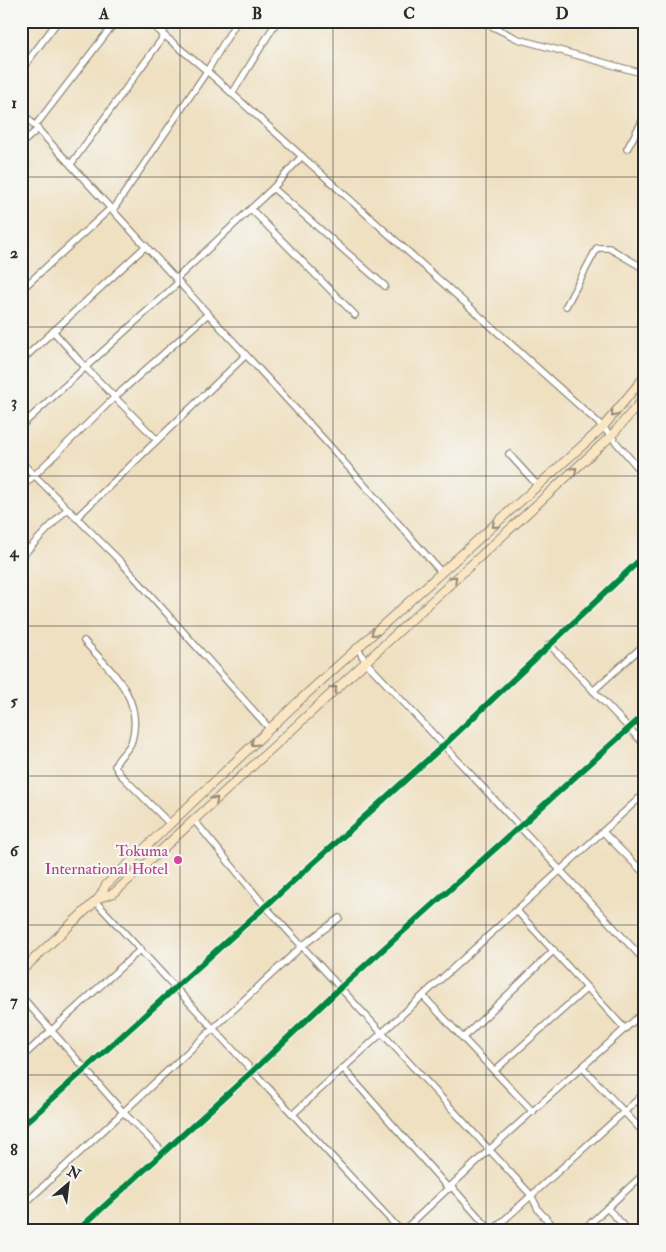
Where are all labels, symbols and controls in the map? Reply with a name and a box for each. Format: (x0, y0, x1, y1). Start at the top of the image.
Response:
text: A (98, 4, 110, 24)
text: B (252, 4, 262, 24)
text: C (403, 4, 415, 24)
text: D (555, 4, 569, 24)
text: 1 (11, 93, 17, 113)
text: 2 (10, 243, 18, 263)
text: 3 (11, 392, 17, 412)
one-way arrow (611, 408, 619, 417)
one-way arrow (569, 467, 578, 476)
one-way arrow (492, 519, 501, 528)
text: 4 (9, 542, 20, 562)
one-way arrow (449, 576, 458, 585)
one-way arrow (371, 628, 380, 637)
one-way arrow (329, 686, 338, 695)
text: 5 (10, 691, 18, 711)
one-way arrow (251, 737, 260, 746)
one-way arrow (210, 797, 219, 806)
text: 6 (10, 841, 20, 861)
place label: Tokuma International Hotel (45, 841, 168, 879)
marker: Tokuma International Hotel (172, 854, 184, 866)
text: 7 (10, 991, 18, 1011)
text: 8 (10, 1140, 18, 1160)
north arrow (42, 1160, 92, 1210)
text: N (63, 1162, 84, 1184)

